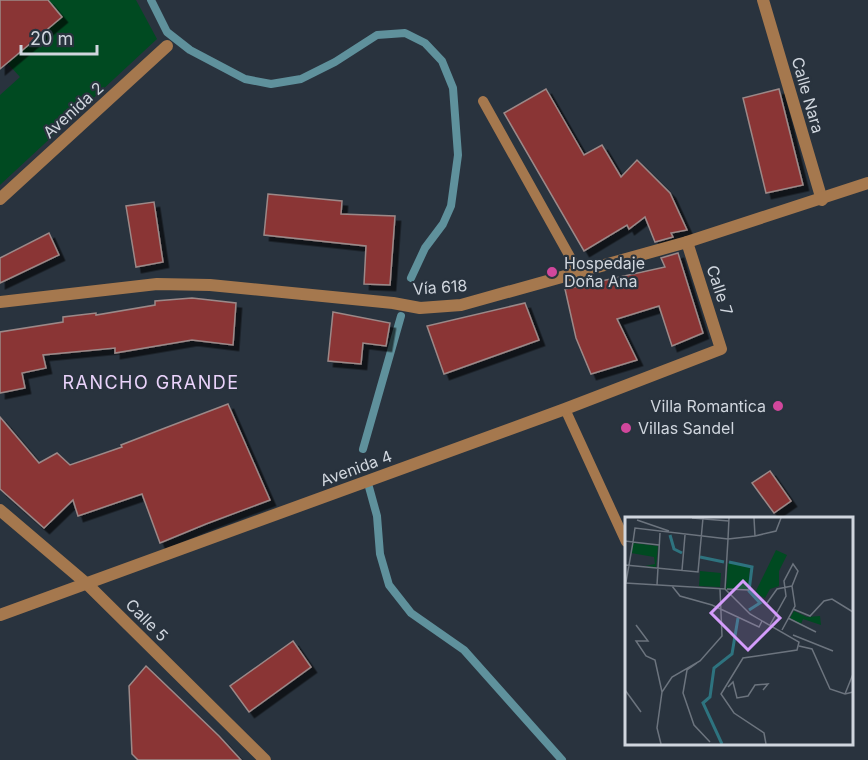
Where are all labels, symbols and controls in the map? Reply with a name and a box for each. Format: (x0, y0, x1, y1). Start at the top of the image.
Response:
scale bar (21, 18, 98, 56)
text: 20 m (30, 28, 73, 49)
street label: Calle Nara (788, 55, 828, 135)
street label: Avenida 2 (39, 78, 107, 142)
place label: Hospedaje Doña Ana (564, 253, 645, 291)
street label: Calle 7 (703, 263, 737, 317)
marker: Hospedaje Doña Ana (545, 265, 559, 279)
street label: Vía 618 (412, 275, 468, 299)
district label: RANCHO GRANDE (62, 372, 240, 393)
place label: Villa Romantica (650, 396, 766, 416)
marker: Villa Romantica (771, 399, 785, 413)
place label: Villas Sandel (638, 418, 734, 438)
marker: Villas Sandel (619, 421, 633, 435)
street label: Avenida 4 (317, 446, 395, 490)
inset map (625, 517, 853, 745)
street label: Calle 5 (122, 595, 172, 645)

